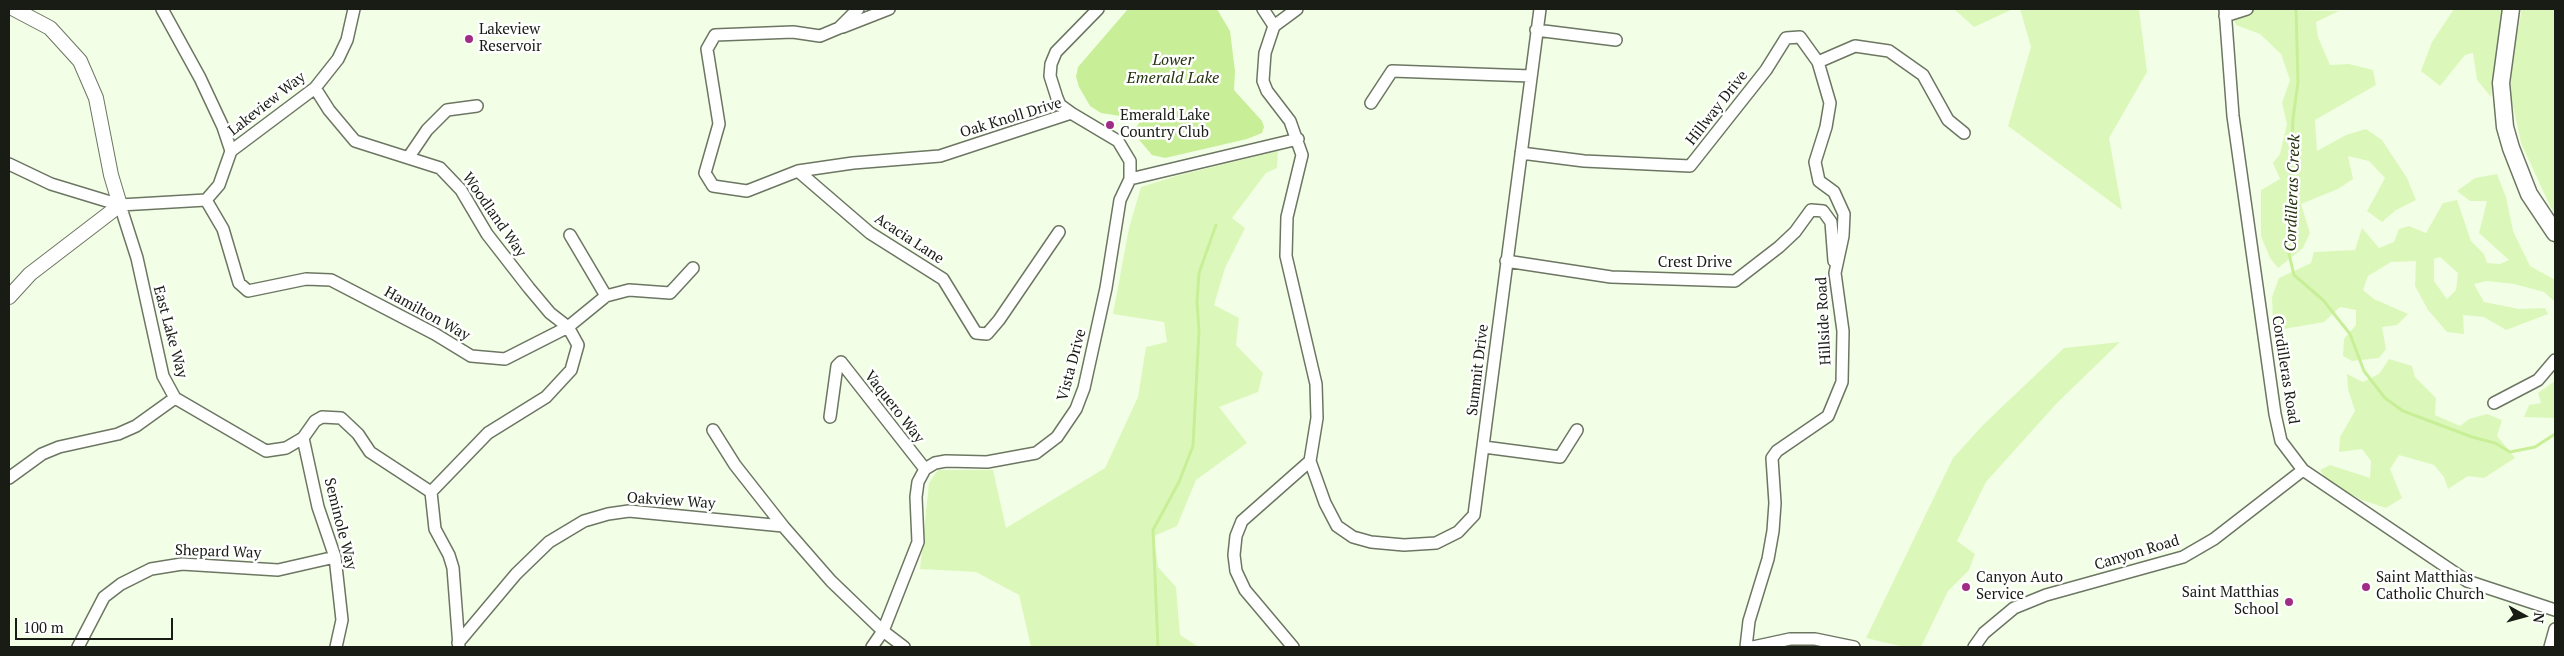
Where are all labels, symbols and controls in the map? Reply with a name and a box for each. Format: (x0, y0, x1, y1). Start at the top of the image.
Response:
place label: Lakeview Reservoir (479, 21, 542, 56)
marker: Lakeview Reservoir (463, 33, 475, 45)
water label: Lower Emerald Lake (1127, 50, 1219, 88)
street label: Hillway Drive (1682, 67, 1752, 149)
street label: Lakeview Way (225, 68, 309, 140)
street label: Oak Knoll Drive (958, 94, 1064, 142)
place label: Emerald Lake Country Club (1120, 107, 1210, 142)
marker: Emerald Lake Country Club (1104, 119, 1116, 131)
water label: Cordilleras Creek (2281, 134, 2305, 252)
street label: Woodland Way (458, 169, 530, 261)
street label: Acacia Lane (871, 210, 947, 268)
street label: Crest Drive (1658, 254, 1732, 272)
street label: Hillside Road (1813, 276, 1835, 366)
street label: Hamilton Way (381, 283, 473, 345)
street label: East Lake Way (149, 284, 191, 380)
street label: Cordilleras Road (2268, 314, 2302, 426)
street label: Summit Drive (1463, 323, 1493, 417)
street label: Vista Drive (1054, 327, 1090, 403)
street label: Vaquero Way (860, 367, 928, 447)
street label: Seminole Way (320, 476, 360, 572)
street label: Oakview Way (626, 489, 716, 513)
street label: Canyon Road (2092, 532, 2182, 574)
street label: Shepard Way (175, 541, 261, 563)
place label: Canyon Auto Service (1976, 569, 2063, 604)
place label: Saint Matthias Catholic Church (2376, 569, 2484, 604)
marker: Canyon Auto Service (1960, 581, 1972, 593)
marker: Saint Matthias Catholic Church (2360, 581, 2372, 593)
place label: Saint Matthias School (2182, 584, 2279, 619)
north arrow (2499, 591, 2549, 641)
marker: Saint Matthias School (2283, 596, 2295, 608)
scale bar (18, 608, 175, 640)
text: N (2529, 611, 2549, 624)
text: 100 m (23, 617, 64, 637)

